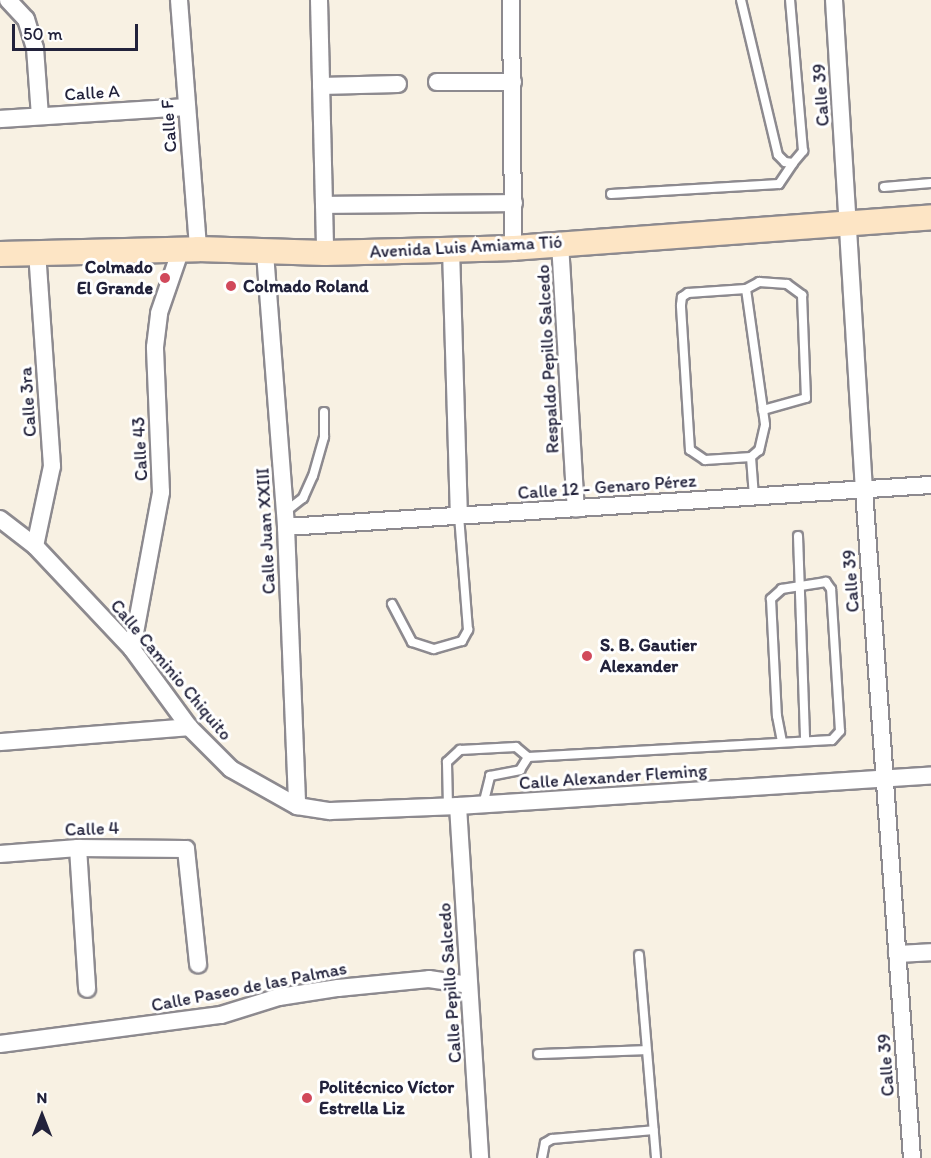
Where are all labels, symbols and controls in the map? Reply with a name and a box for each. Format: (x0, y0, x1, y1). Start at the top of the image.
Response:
scale bar (15, 12, 141, 50)
text: 50 m (23, 23, 63, 45)
street label: Calle 39 (808, 63, 834, 127)
street label: Calle A (64, 80, 120, 106)
street label: Calle F (156, 99, 182, 153)
street label: Avenida Luis Amiama Tió (369, 231, 563, 263)
place label: Colmado El Grande (77, 257, 153, 300)
street label: Respaldo Pepillo Salcedo (532, 264, 564, 454)
marker: Colmado El Grande (158, 271, 172, 285)
place label: Colmado Roland (243, 275, 369, 297)
marker: Colmado Roland (224, 279, 238, 293)
street label: Calle 3ra (15, 366, 41, 438)
street label: Calle 43 (128, 416, 152, 482)
street label: Calle Juan XXIII (252, 468, 280, 594)
street label: Calle 12 - Genaro Pérez (517, 470, 697, 504)
street label: Calle 39 (838, 549, 864, 613)
street label: Calle Caminio Chiquito (106, 595, 236, 745)
place label: S. B. Gautier Alexander (600, 635, 697, 678)
marker: S. B. Gautier Alexander (578, 647, 596, 665)
street label: Calle Alexander Fleming (519, 760, 707, 794)
street label: Calle 4 (64, 817, 120, 841)
street label: Calle Pepillo Salcedo (434, 903, 466, 1063)
street label: Calle Paseo de las Palmas (150, 958, 348, 1016)
street label: Calle 39 (873, 1033, 899, 1097)
place label: Politécnico Víctor Estrella Liz (319, 1077, 454, 1120)
north arrow (12, 1086, 72, 1146)
text: N (37, 1088, 47, 1107)
marker: Politécnico Víctor Estrella Liz (300, 1091, 314, 1105)

